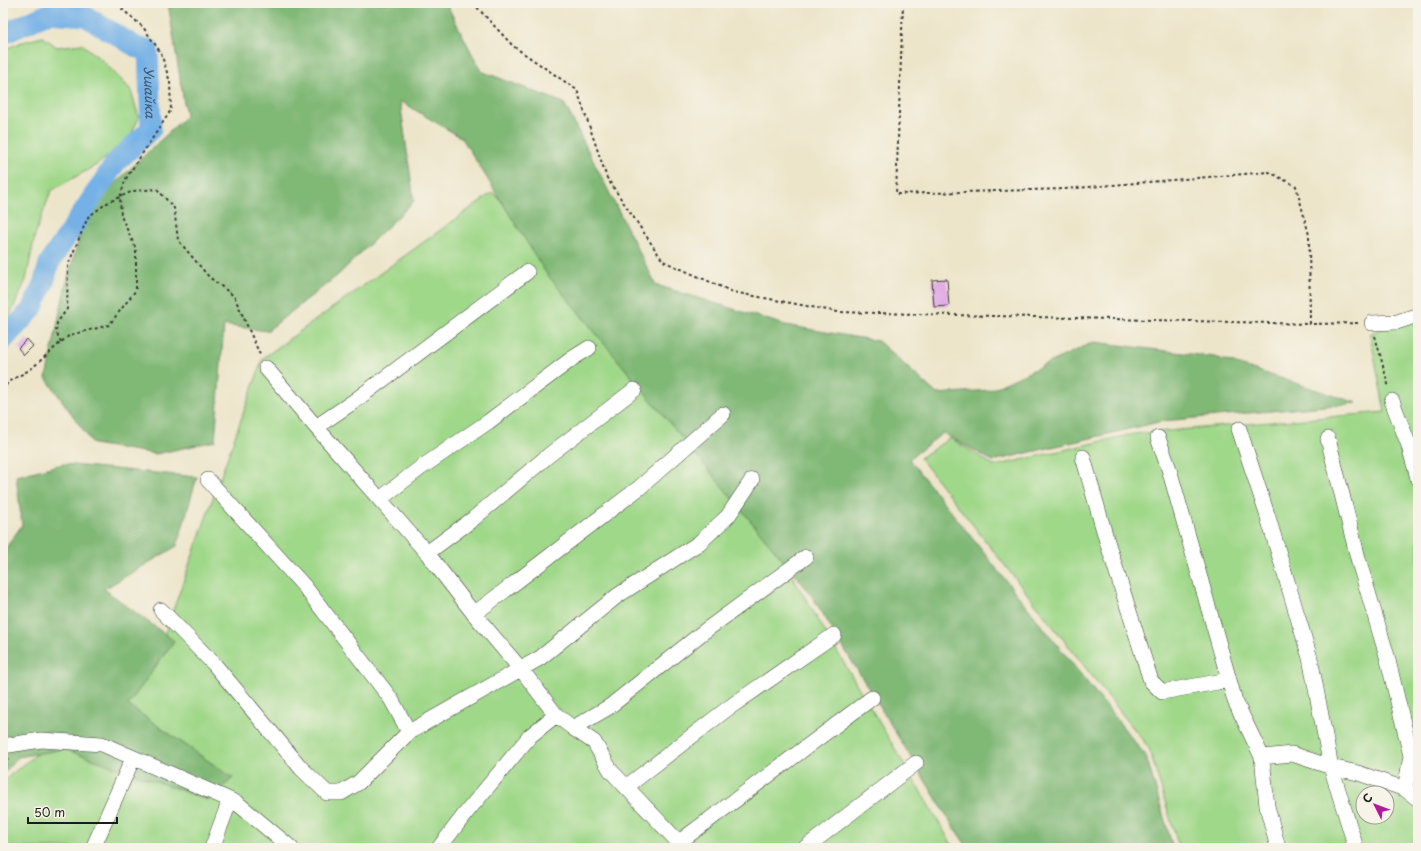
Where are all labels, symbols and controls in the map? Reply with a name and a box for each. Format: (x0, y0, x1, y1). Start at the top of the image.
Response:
water label: Ушайка (140, 66, 161, 120)
north arrow (1355, 785, 1395, 825)
text: С (1358, 789, 1376, 807)
scale bar (28, 799, 117, 825)
text: 50 m (34, 803, 65, 821)

